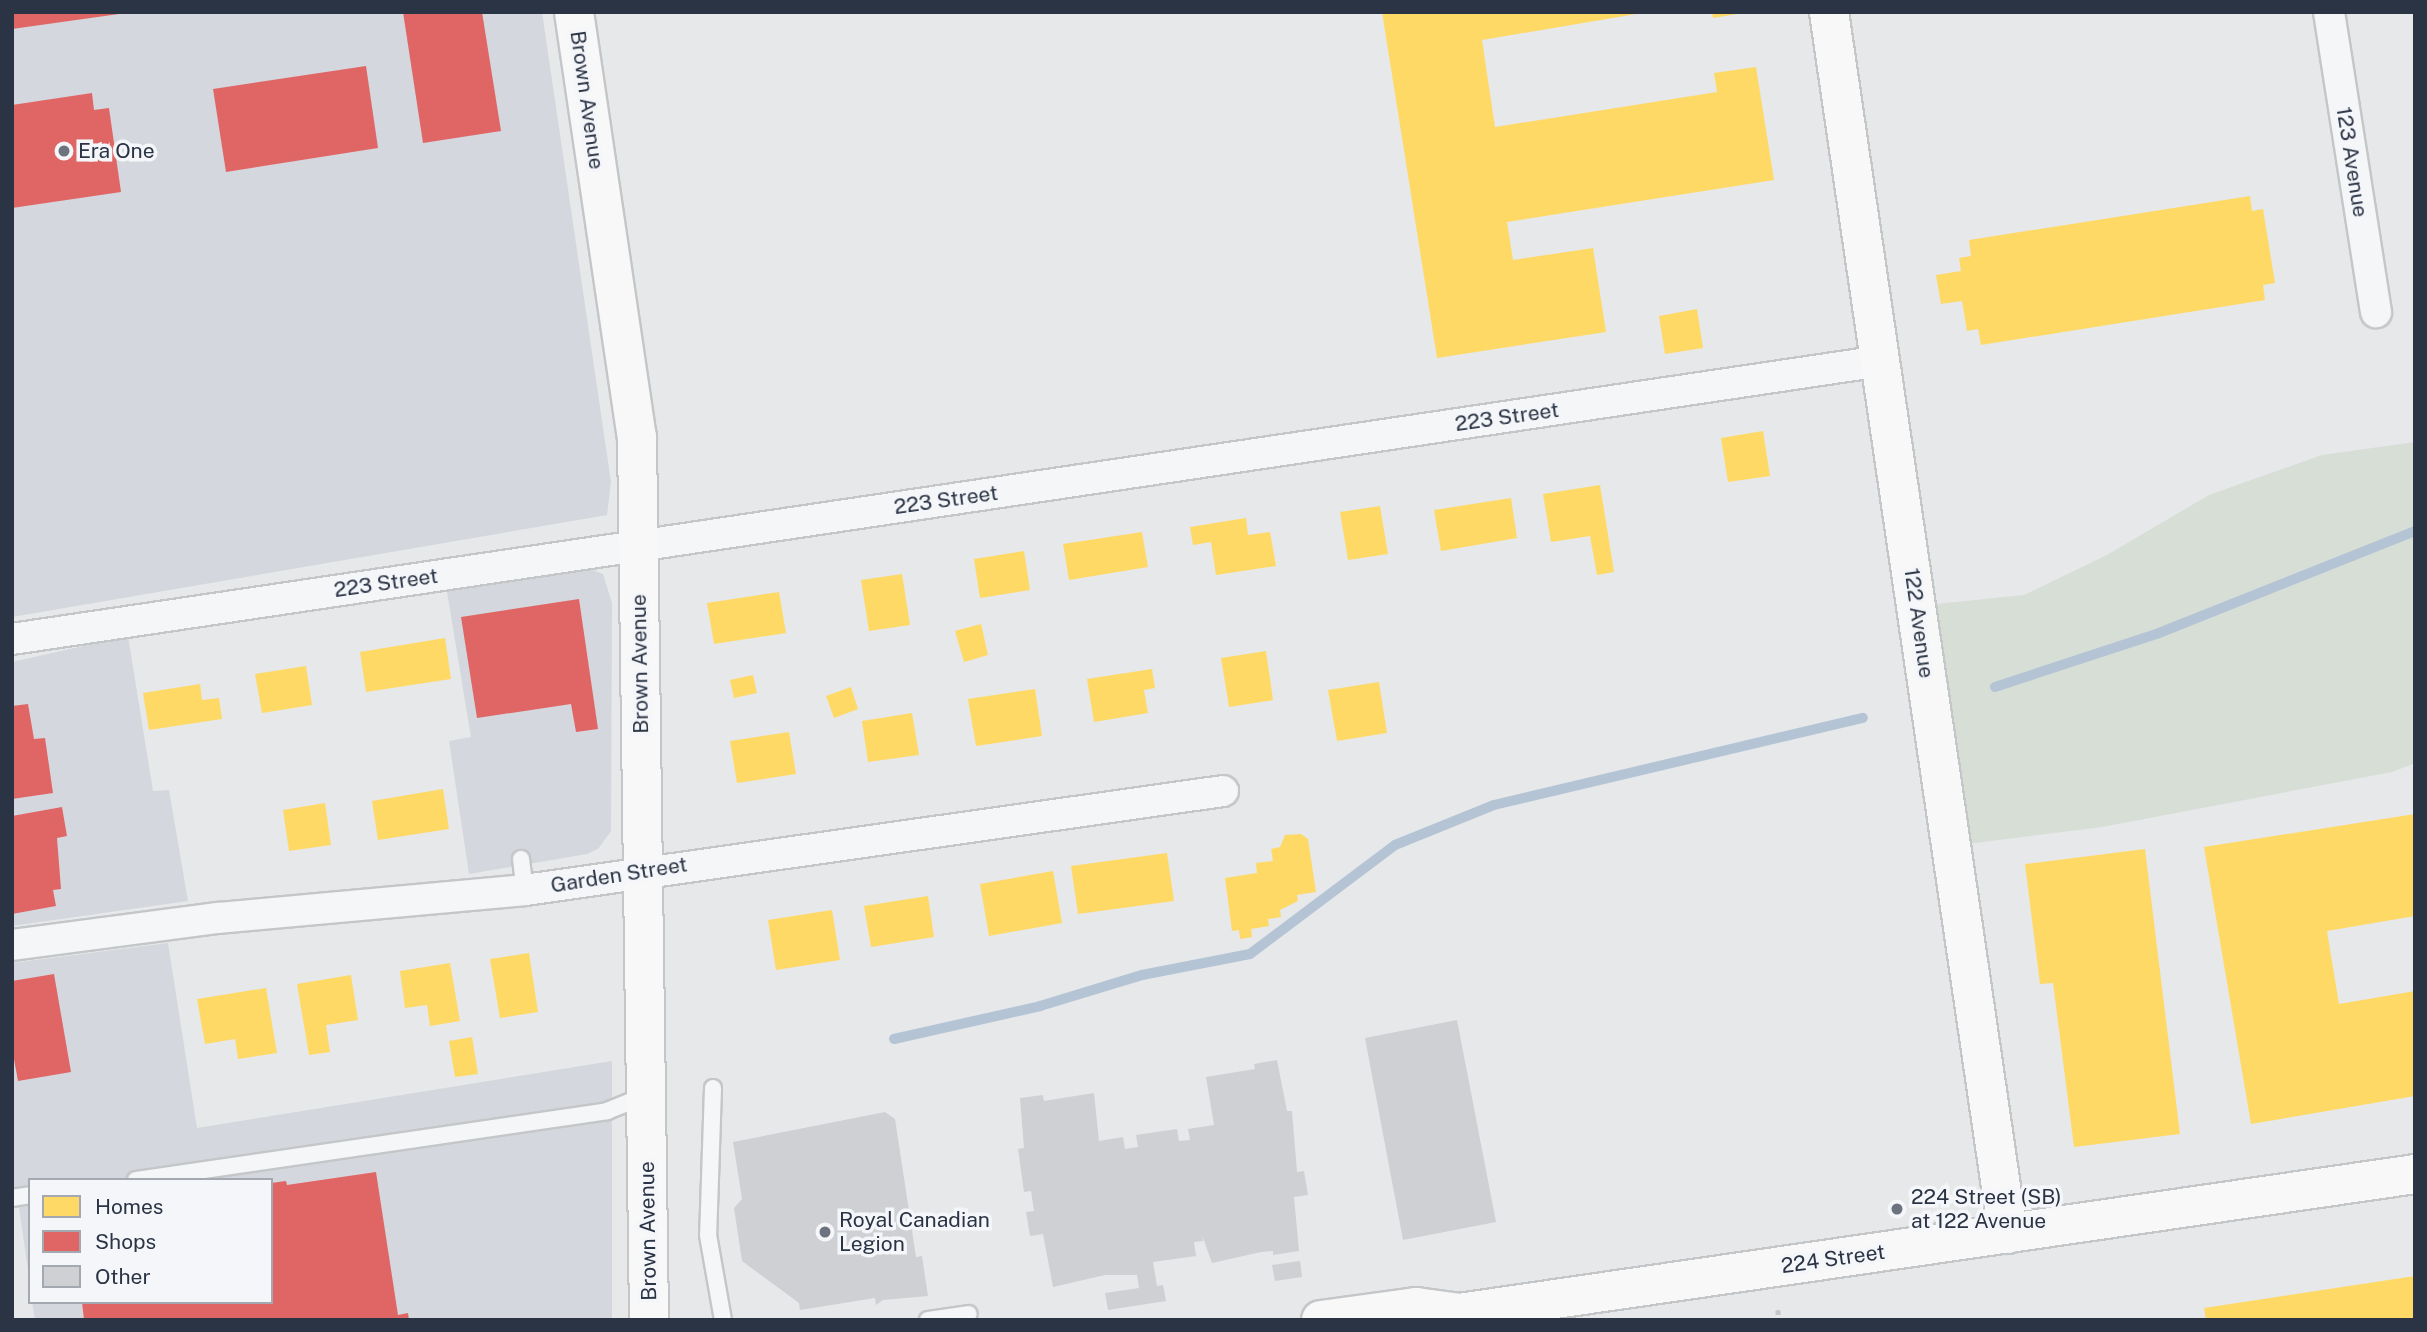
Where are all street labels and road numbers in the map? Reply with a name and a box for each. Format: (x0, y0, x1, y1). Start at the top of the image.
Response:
street label: Brown Avenue (565, 29, 609, 171)
street label: 123 Avenue (2331, 105, 2373, 219)
street label: 223 Street (1453, 397, 1561, 437)
street label: 223 Street (892, 480, 1000, 520)
street label: 223 Street (332, 563, 440, 603)
street label: 122 Avenue (1899, 566, 1939, 680)
street label: Brown Avenue (626, 594, 654, 734)
street label: Garden Street (549, 852, 689, 898)
street label: Brown Avenue (634, 1161, 662, 1301)
street label: 224 Street (1779, 1239, 1887, 1279)

